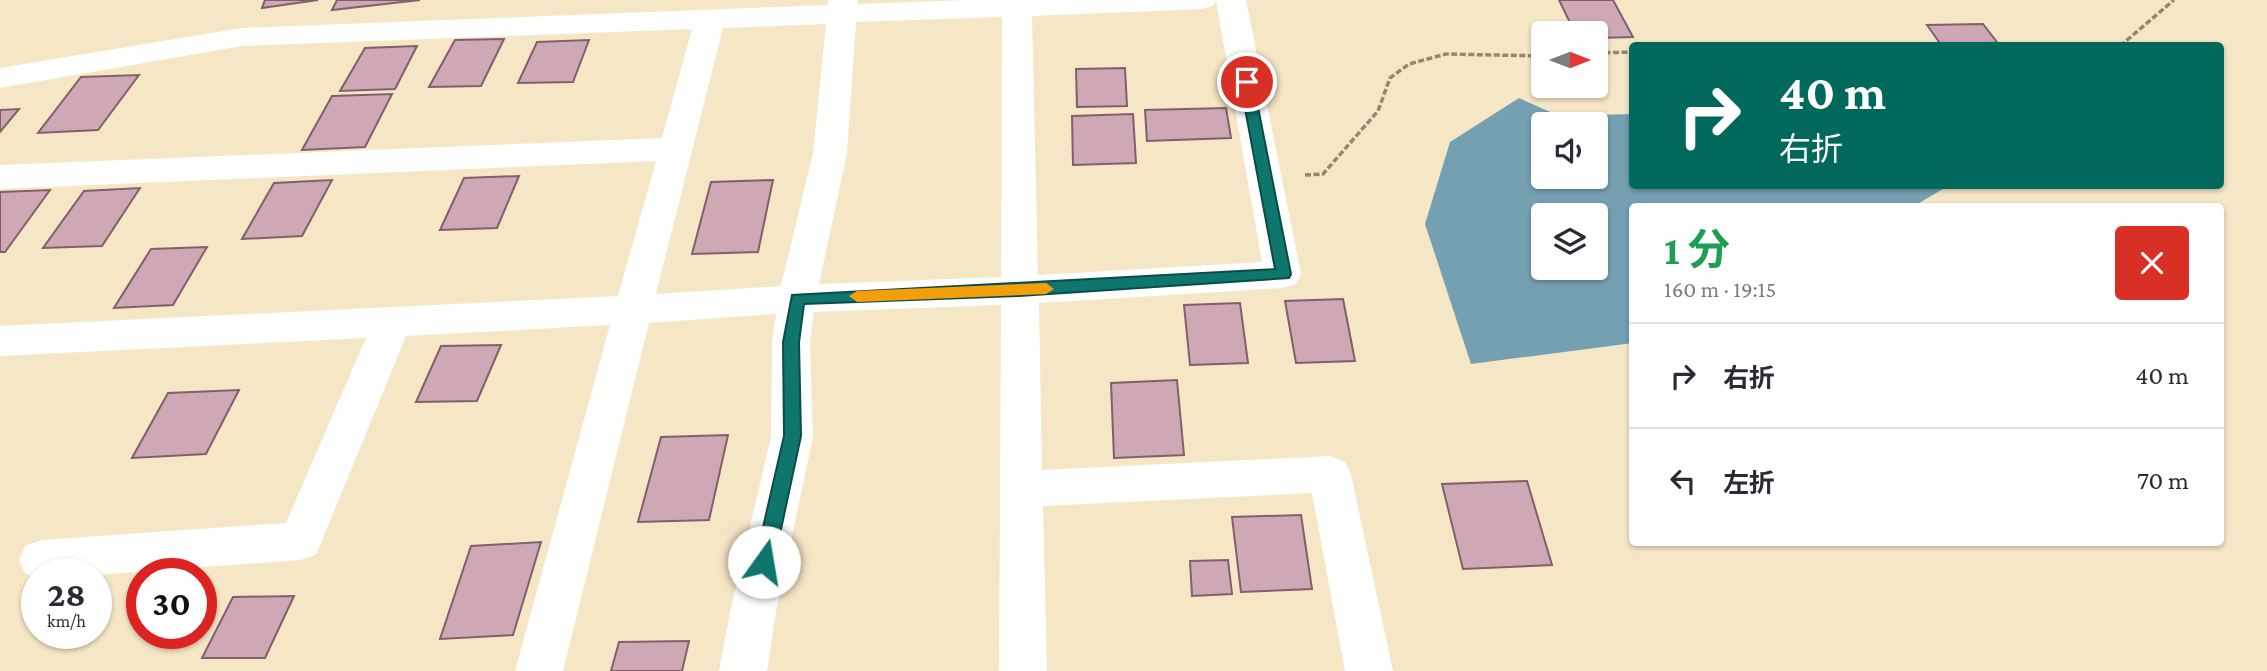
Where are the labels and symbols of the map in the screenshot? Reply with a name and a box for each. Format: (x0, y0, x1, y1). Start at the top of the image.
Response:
north arrow (1531, 21, 1608, 98)
pin (1217, 52, 1277, 112)
position arrow (727, 525, 801, 599)
speed limit sign: 30 (126, 558, 217, 649)

